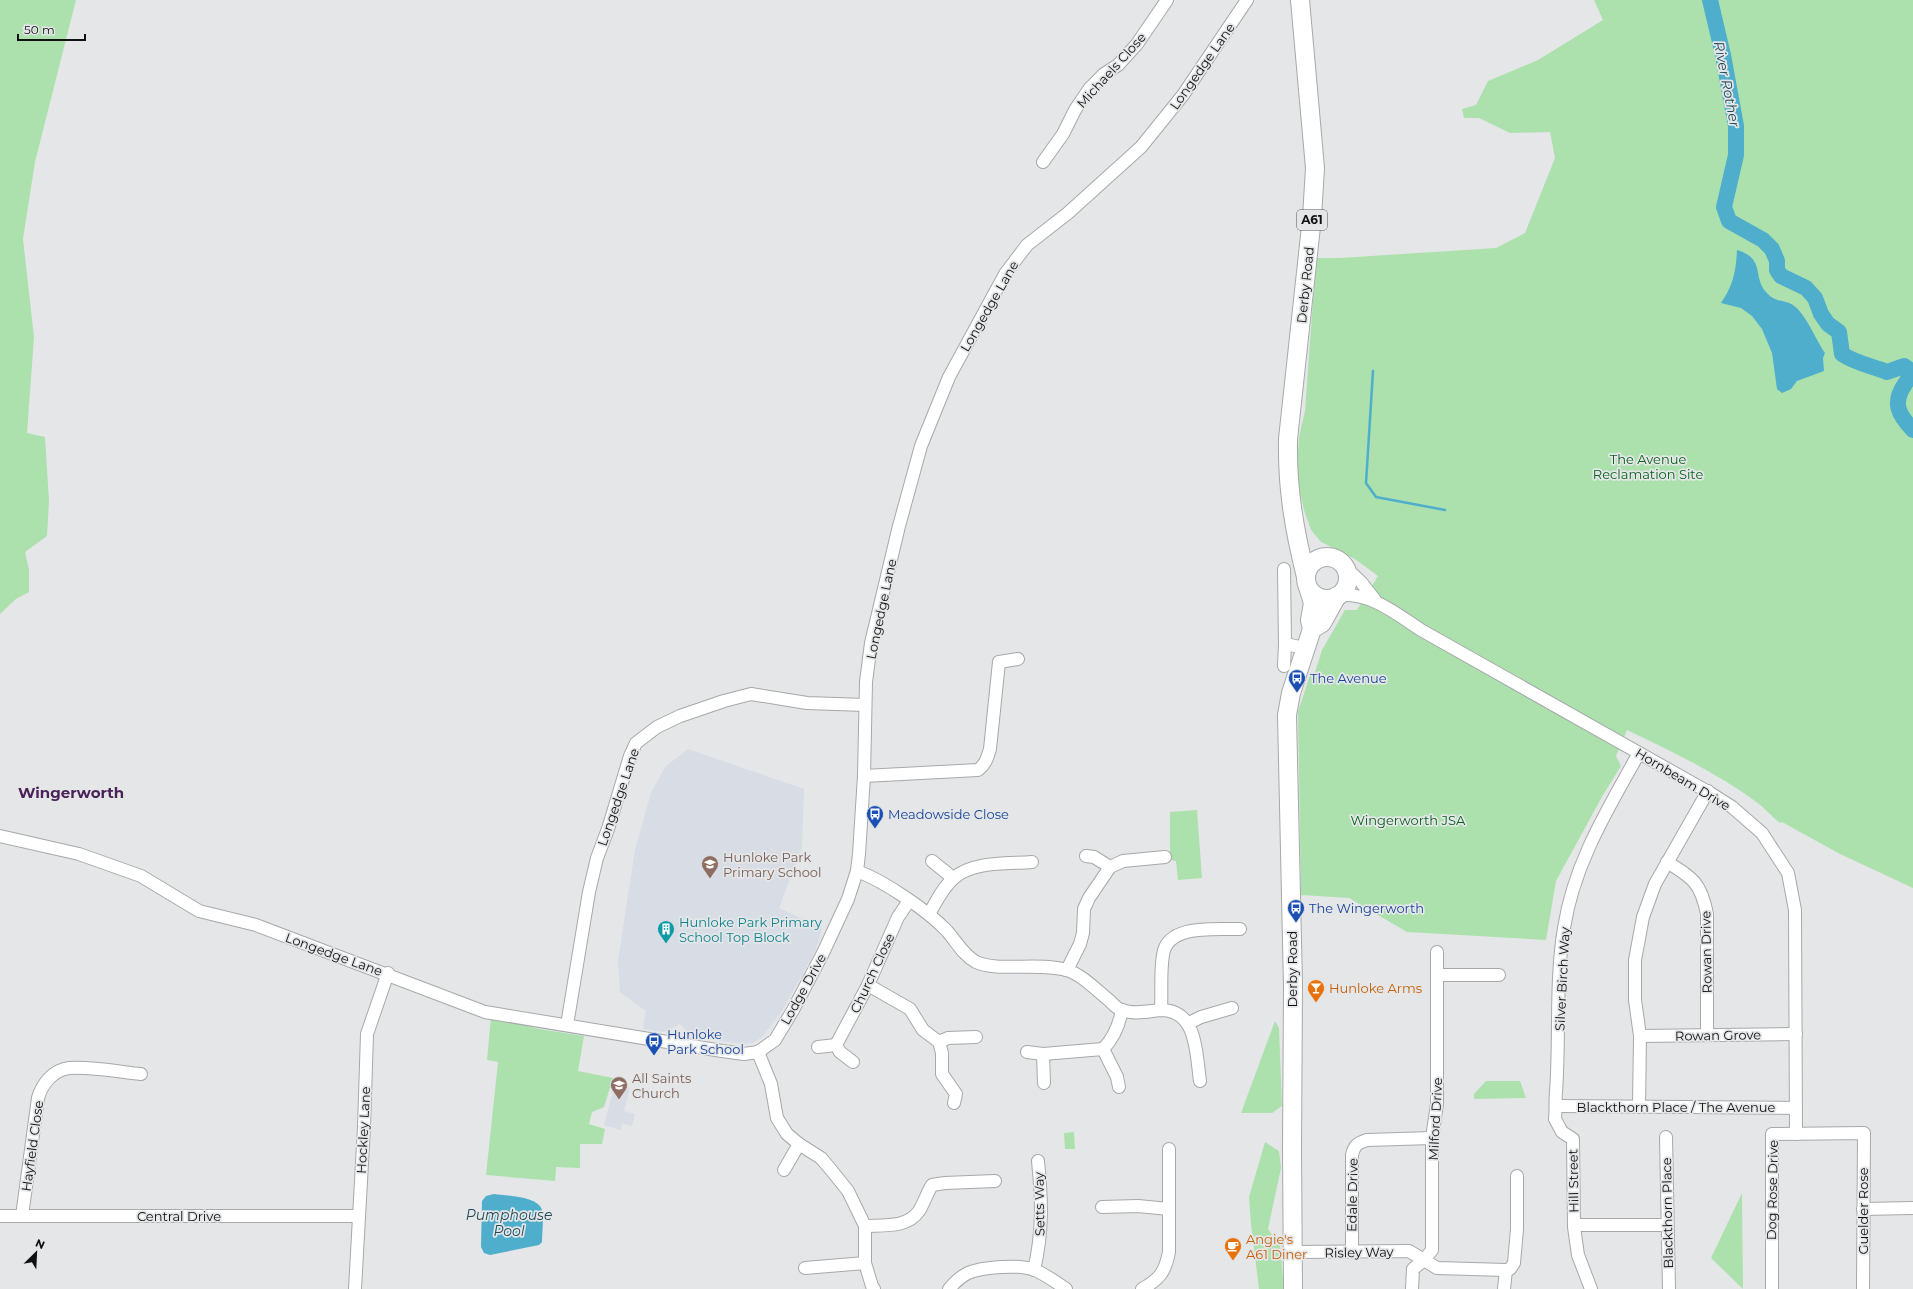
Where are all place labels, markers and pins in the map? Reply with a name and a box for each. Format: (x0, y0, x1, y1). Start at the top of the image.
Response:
bus stop icon: The Avenue (1287, 668, 1307, 693)
place label: The Avenue (1310, 670, 1387, 686)
bus stop icon: Meadowside Close (865, 804, 885, 829)
place label: Meadowside Close (888, 806, 1009, 822)
place label: Hunloke Park Primary School (723, 849, 822, 880)
school or university icon: Hunloke Park Primary School (700, 854, 720, 879)
bus stop icon: The Wingerworth (1286, 898, 1306, 923)
place label: The Wingerworth (1309, 900, 1424, 916)
place label: Hunloke Park Primary School Top Block (679, 914, 823, 945)
building icon: Hunloke Park Primary School Top Block (656, 919, 676, 944)
bar icon: Hunloke Arms (1306, 978, 1326, 1003)
place label: Hunloke Arms (1329, 980, 1422, 996)
place label: Hunloke Park School (667, 1026, 744, 1057)
bus stop icon: Hunloke Park School (644, 1031, 664, 1056)
place label: All Saints Church (632, 1070, 691, 1101)
school or university icon: All Saints Church (609, 1075, 629, 1100)
place label: Angie's A61 Diner (1246, 1231, 1307, 1262)
cafe icon: Angie's A61 Diner (1223, 1236, 1243, 1261)

